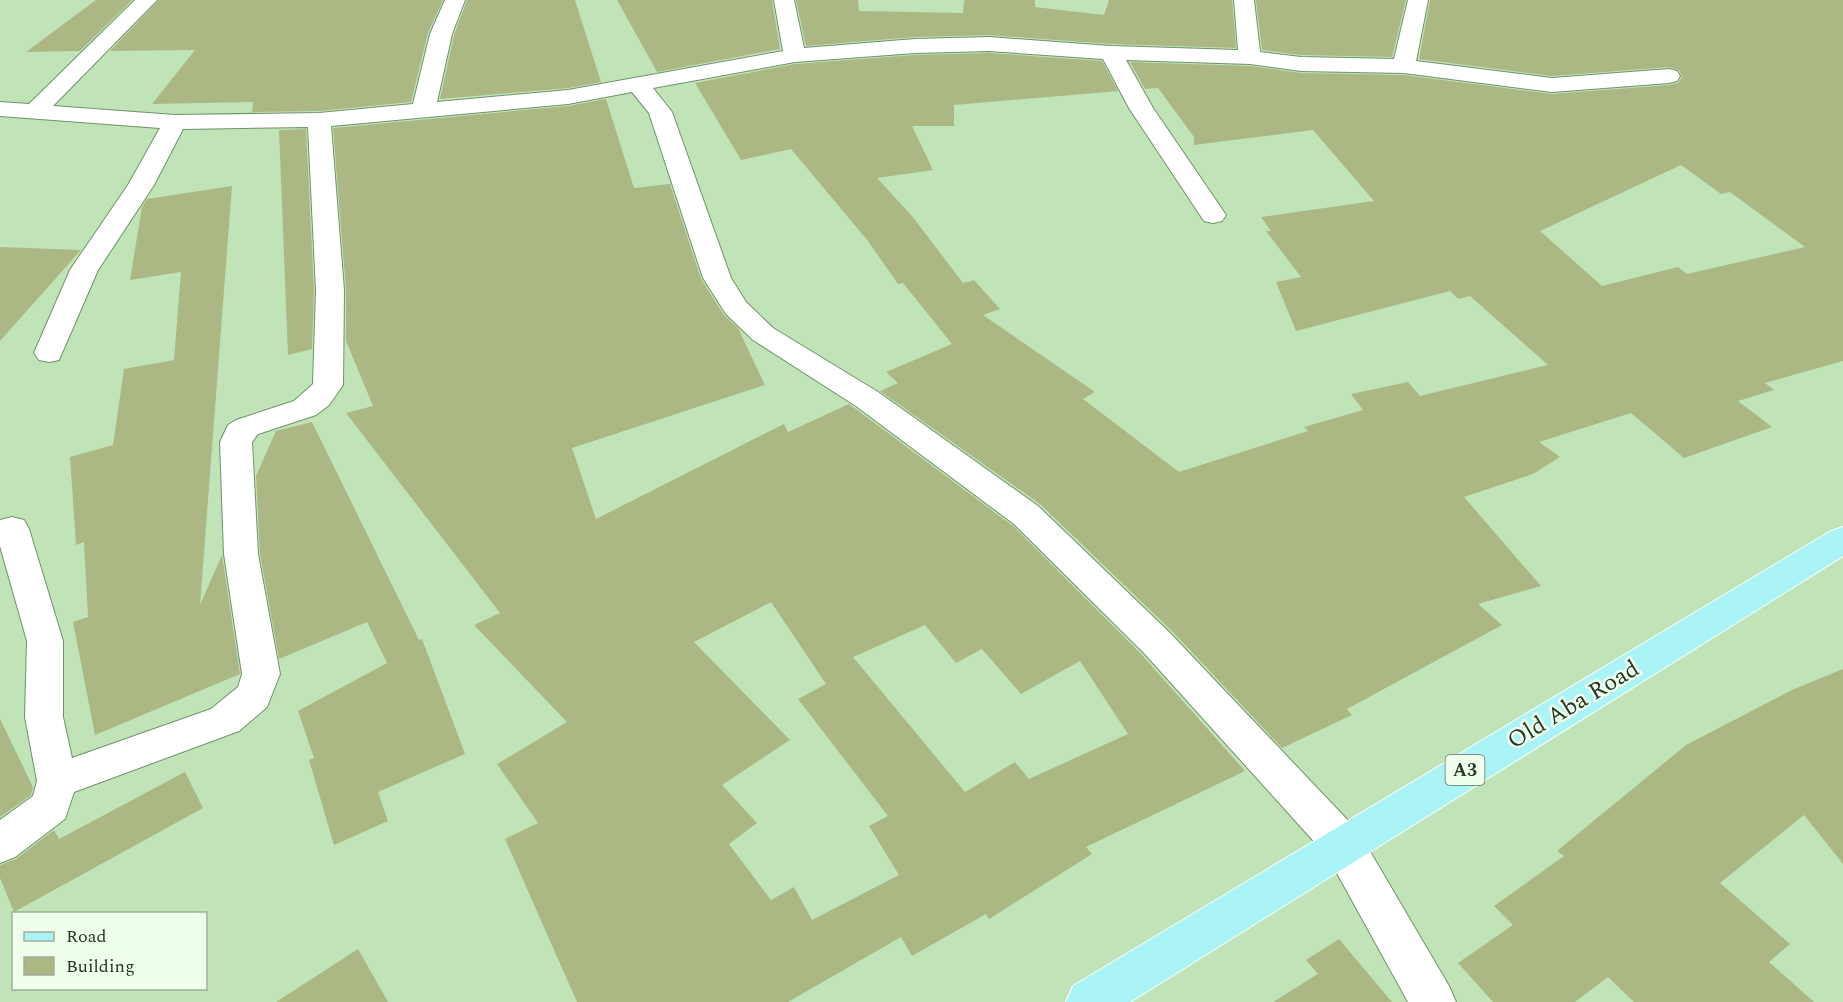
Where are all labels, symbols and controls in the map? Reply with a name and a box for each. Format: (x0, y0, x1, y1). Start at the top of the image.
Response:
street label: Old Aba Road (1500, 651, 1647, 759)
road number: A3 (1446, 755, 1484, 785)
legend (12, 912, 207, 990)
text: Road (66, 923, 107, 950)
text: Building (66, 953, 135, 980)

